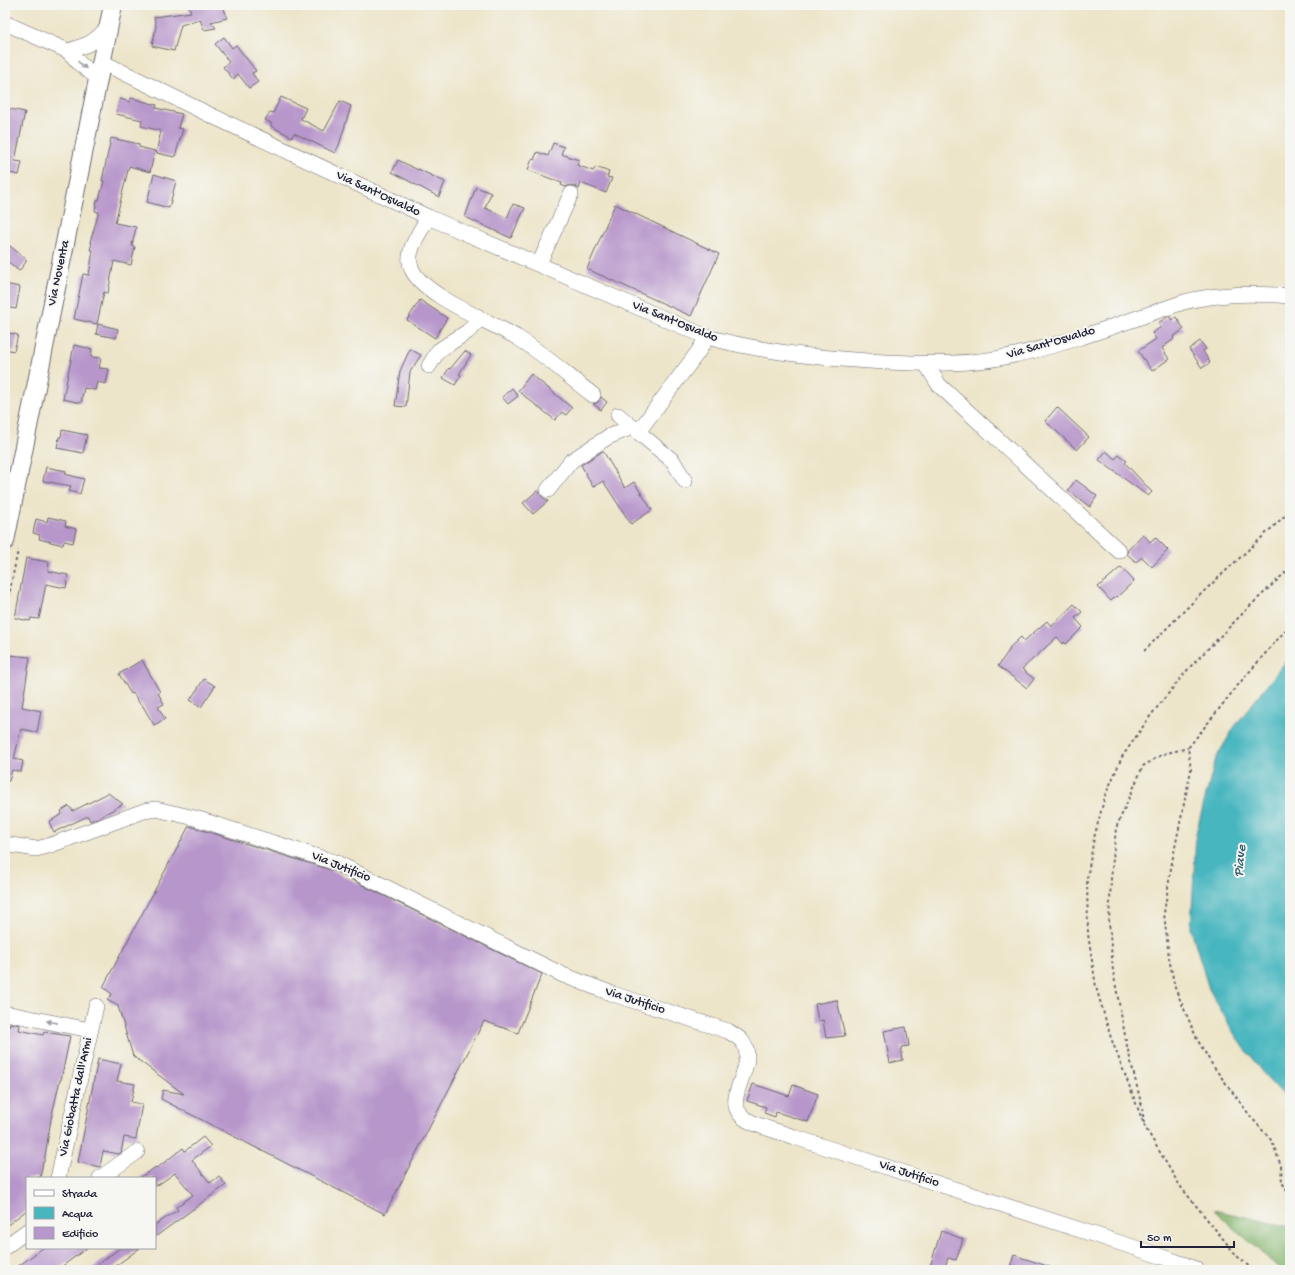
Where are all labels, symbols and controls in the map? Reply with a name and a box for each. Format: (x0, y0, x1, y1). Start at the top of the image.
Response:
one-way arrow (77, 61, 88, 70)
street label: Via Sant'Osvaldo (333, 168, 423, 220)
street label: Via Noventa (45, 238, 73, 308)
street label: Via Sant'Osvaldo (629, 298, 720, 346)
street label: Via Sant'Osvaldo (1004, 323, 1097, 363)
water label: Piave (1231, 843, 1251, 878)
street label: Via Jutificio (308, 848, 373, 886)
street label: Via Jutificio (602, 984, 667, 1018)
one-way arrow (46, 1019, 58, 1025)
street label: Via Giobatta dall'Armi (56, 1036, 96, 1159)
street label: Via Jutificio (876, 1157, 941, 1191)
legend (26, 1177, 156, 1249)
text: Strada (62, 1188, 97, 1202)
text: Acqua (62, 1208, 93, 1222)
scale bar (1141, 1223, 1234, 1249)
text: Edificio (62, 1228, 98, 1242)
text: 50 m (1147, 1232, 1172, 1246)

